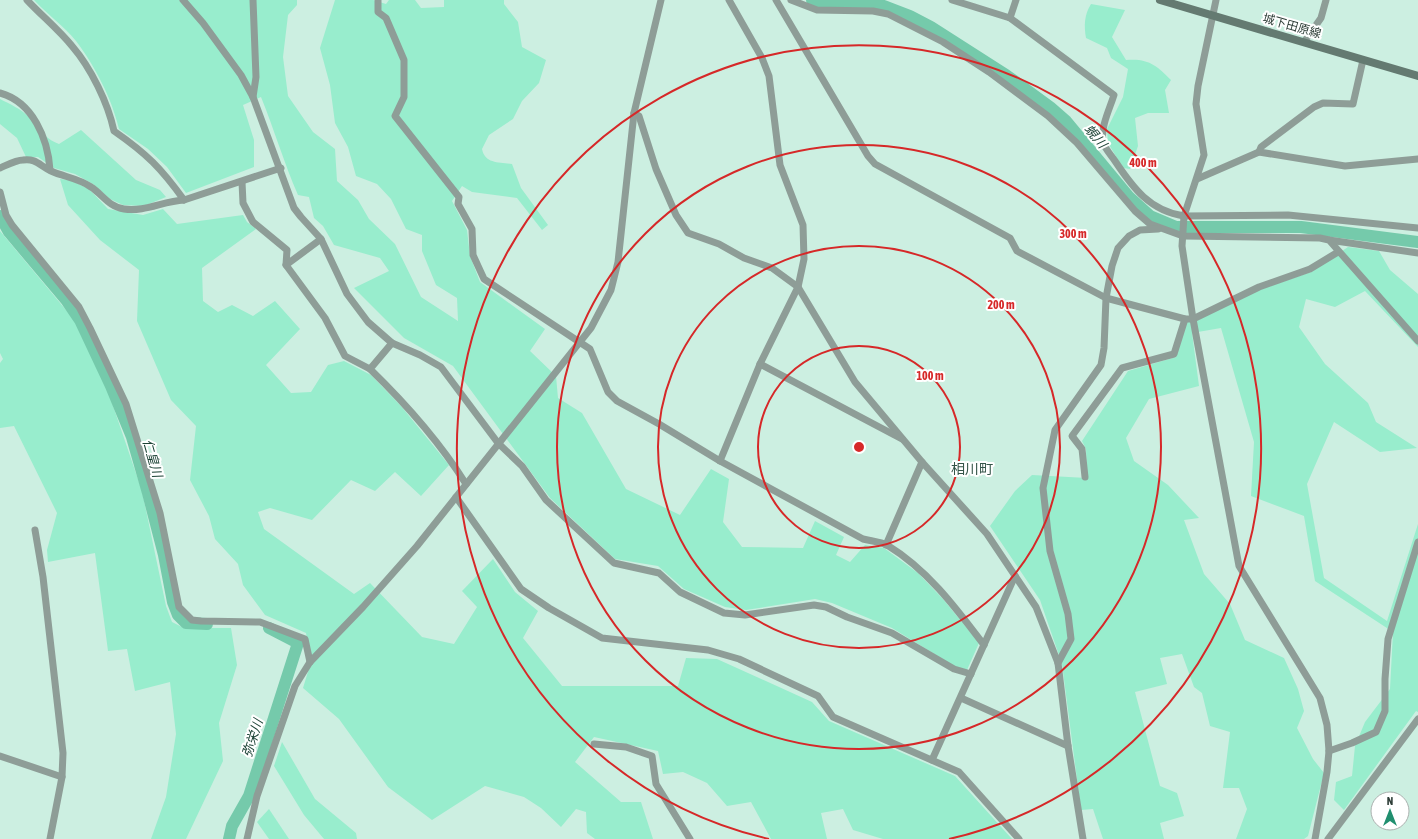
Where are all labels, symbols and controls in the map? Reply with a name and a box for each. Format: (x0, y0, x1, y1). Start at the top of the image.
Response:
street label: 城下田原線 (1261, 11, 1323, 41)
water label: 蜆川 (1082, 122, 1111, 153)
text: 400 m (1128, 156, 1157, 170)
text: 300 m (1059, 227, 1087, 241)
text: 200 m (987, 298, 1015, 312)
text: 100 m (916, 369, 944, 383)
water label: 仁皇川 (140, 437, 166, 481)
centre of rings (852, 440, 866, 454)
district label: 相川町 (951, 461, 993, 477)
water label: 弥栄川 (239, 715, 266, 759)
north arrow (1370, 791, 1410, 831)
text: N (1387, 795, 1393, 807)

